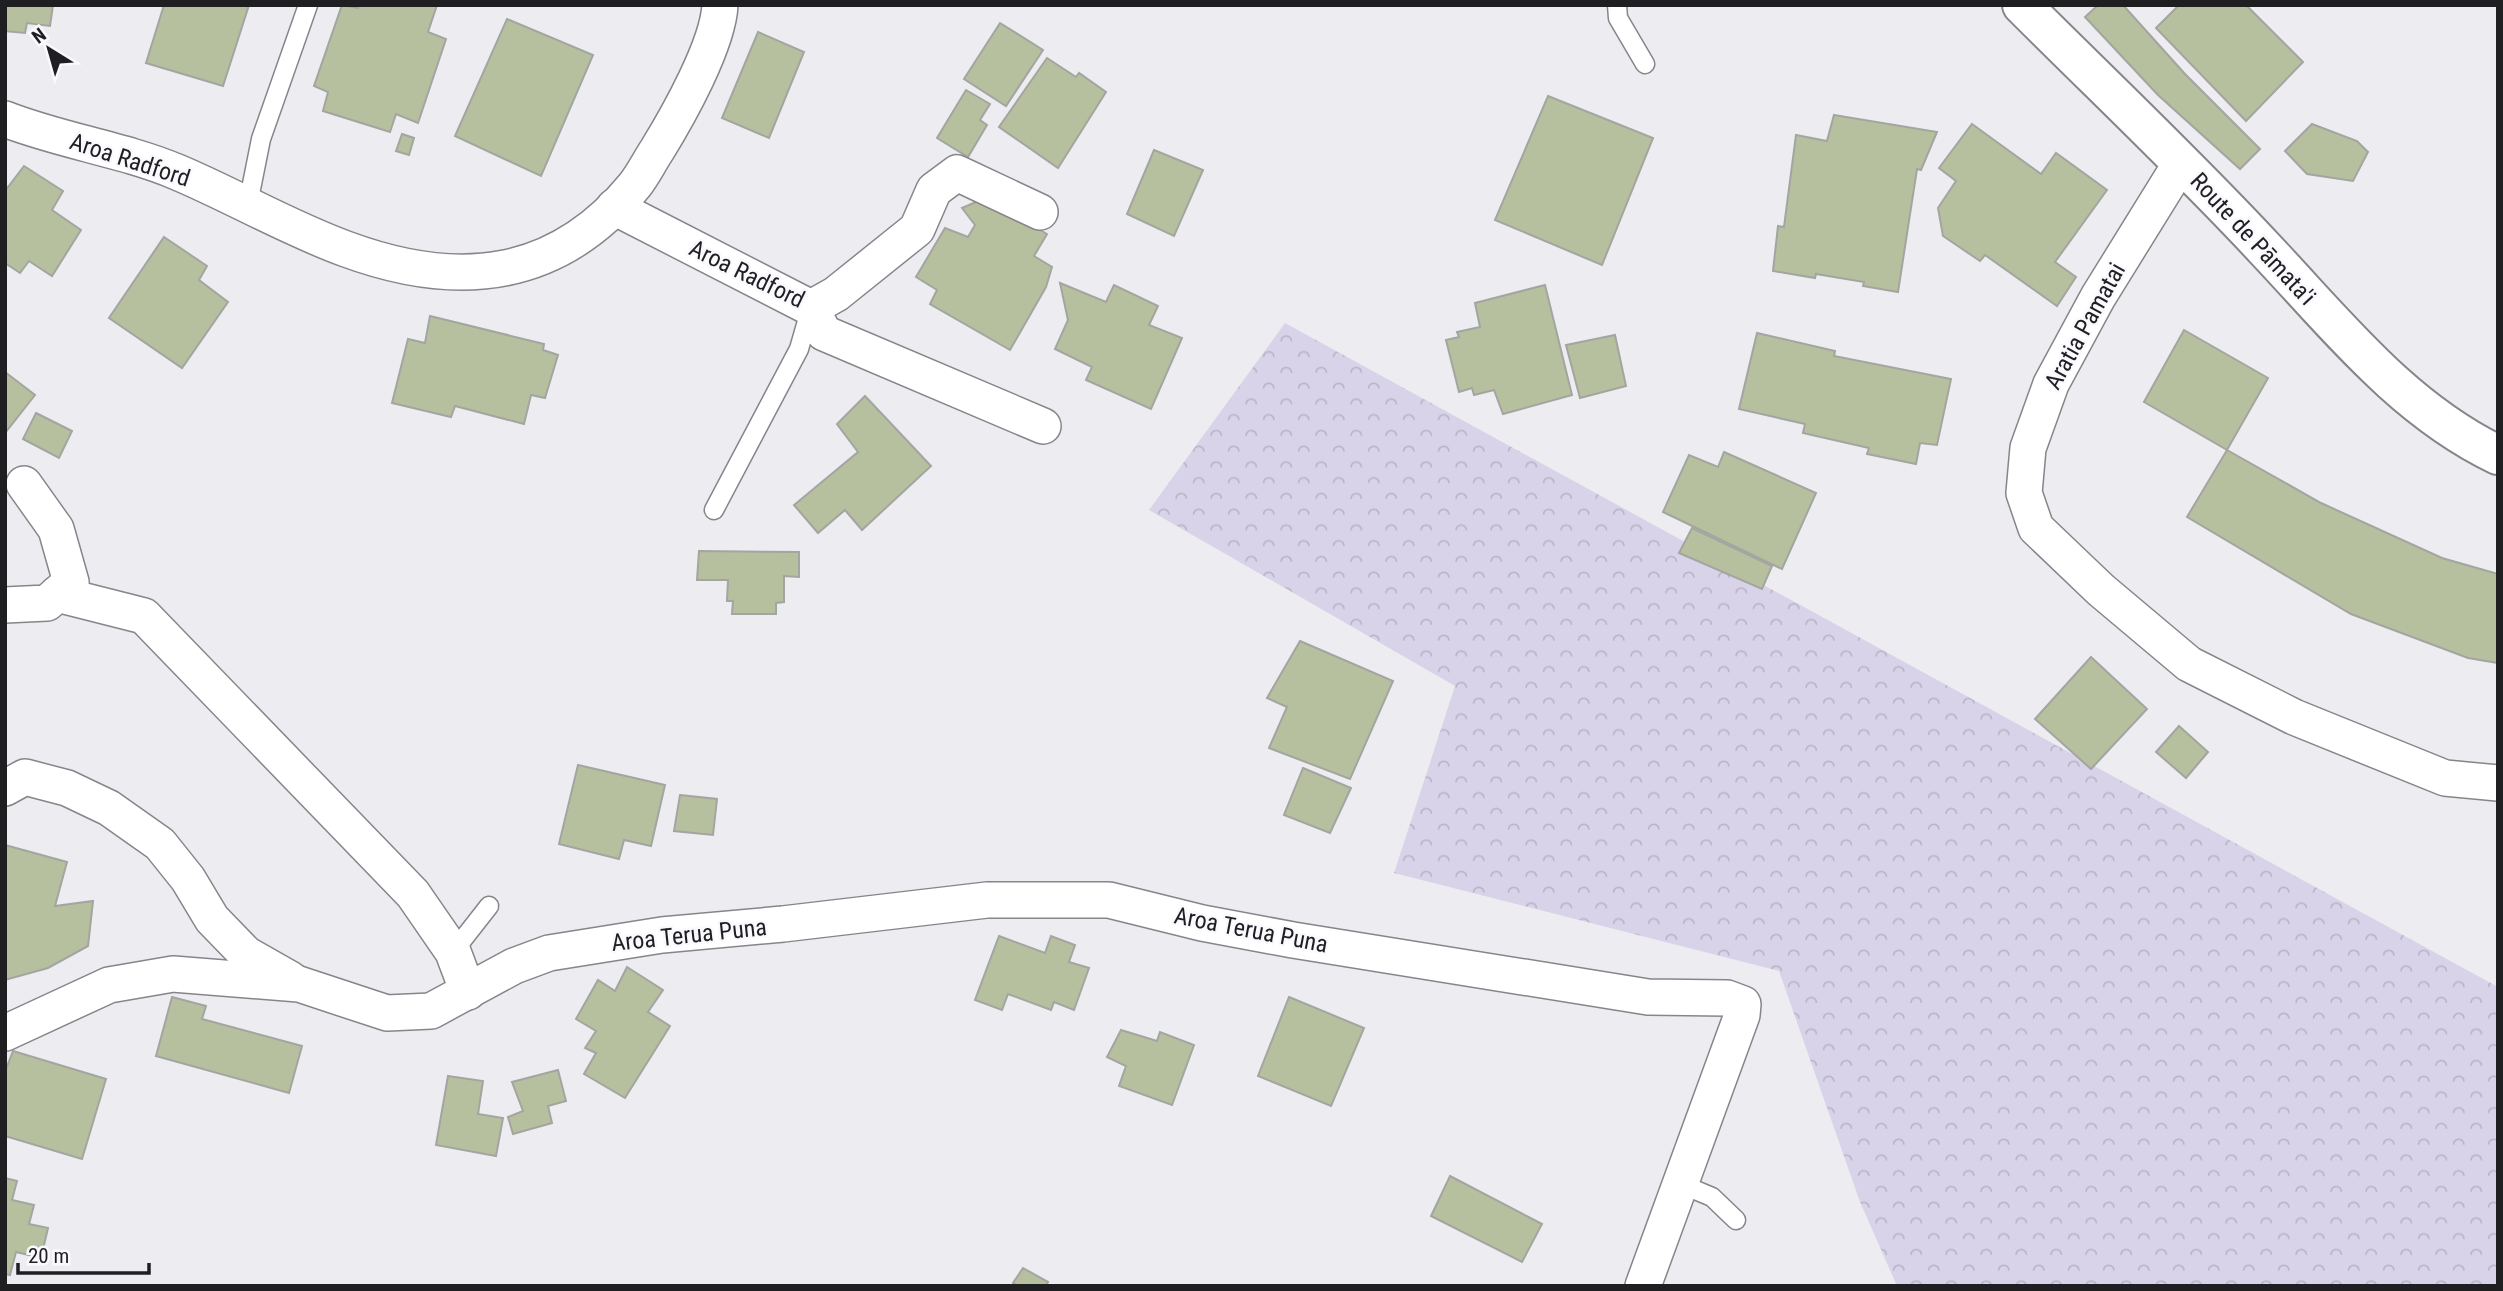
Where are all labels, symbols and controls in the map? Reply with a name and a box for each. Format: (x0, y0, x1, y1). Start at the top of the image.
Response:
north arrow (14, 14, 84, 84)
text: N (28, 23, 51, 49)
street label: Aroa Radford (66, 127, 194, 193)
street label: Route de Pāmata'i (2185, 167, 2321, 311)
street label: Aroa Radford (685, 234, 809, 314)
street label: Aratia Pamatai (2039, 258, 2131, 394)
street label: Aroa Terua Puna (1172, 901, 1330, 959)
street label: Aroa Terua Puna (610, 913, 768, 957)
scale bar (18, 1232, 149, 1276)
text: 20 m (28, 1244, 69, 1268)

